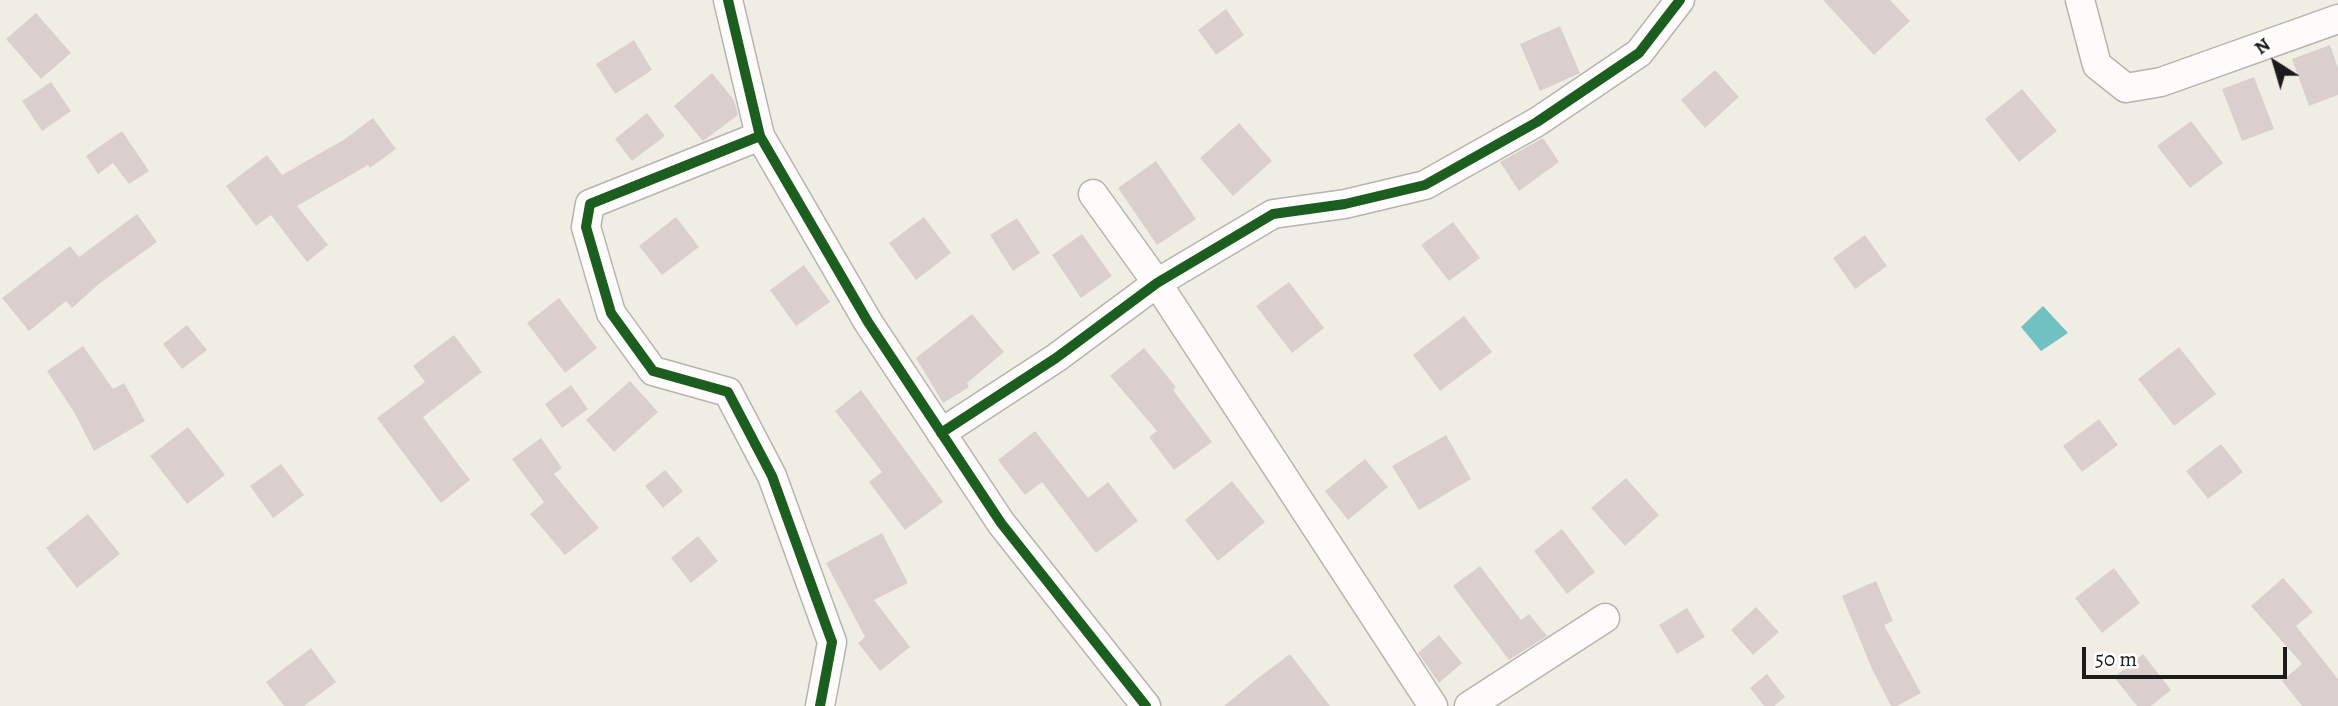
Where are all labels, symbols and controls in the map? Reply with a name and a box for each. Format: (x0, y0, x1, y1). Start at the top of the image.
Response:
north arrow (2240, 28, 2310, 98)
text: N (2249, 32, 2276, 61)
scale bar (2086, 632, 2291, 676)
text: 50 m (2095, 645, 2137, 673)

